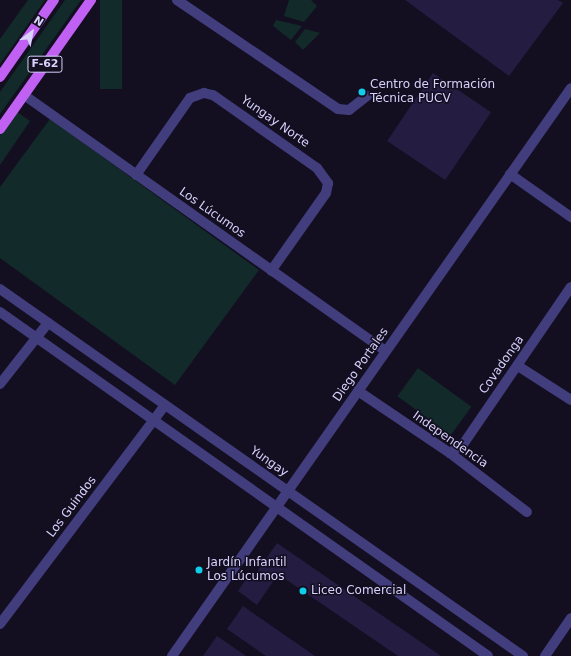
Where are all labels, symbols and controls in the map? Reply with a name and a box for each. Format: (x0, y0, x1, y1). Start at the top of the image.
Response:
north arrow (12, 12, 52, 52)
text: N (31, 13, 46, 29)
road number: F-62 (27, 55, 63, 73)
place label: Centro de Formación Técnica PUCV (370, 78, 495, 106)
marker: Centro de Formación Técnica PUCV (357, 87, 367, 97)
street label: Yungay Norte (238, 93, 312, 151)
street label: Los Lúcumos (176, 185, 248, 241)
street label: Diego Portales (330, 325, 392, 405)
street label: Covadonga (477, 333, 527, 397)
street label: Independencia (410, 409, 490, 471)
street label: Yungay (247, 444, 291, 480)
street label: Los Guindos (44, 474, 100, 540)
place label: Jardín Infantil Los Lúcumos (207, 556, 287, 584)
marker: Jardín Infantil Los Lúcumos (194, 565, 204, 575)
place label: Liceo Comercial (311, 584, 406, 598)
marker: Liceo Comercial (298, 586, 308, 596)

